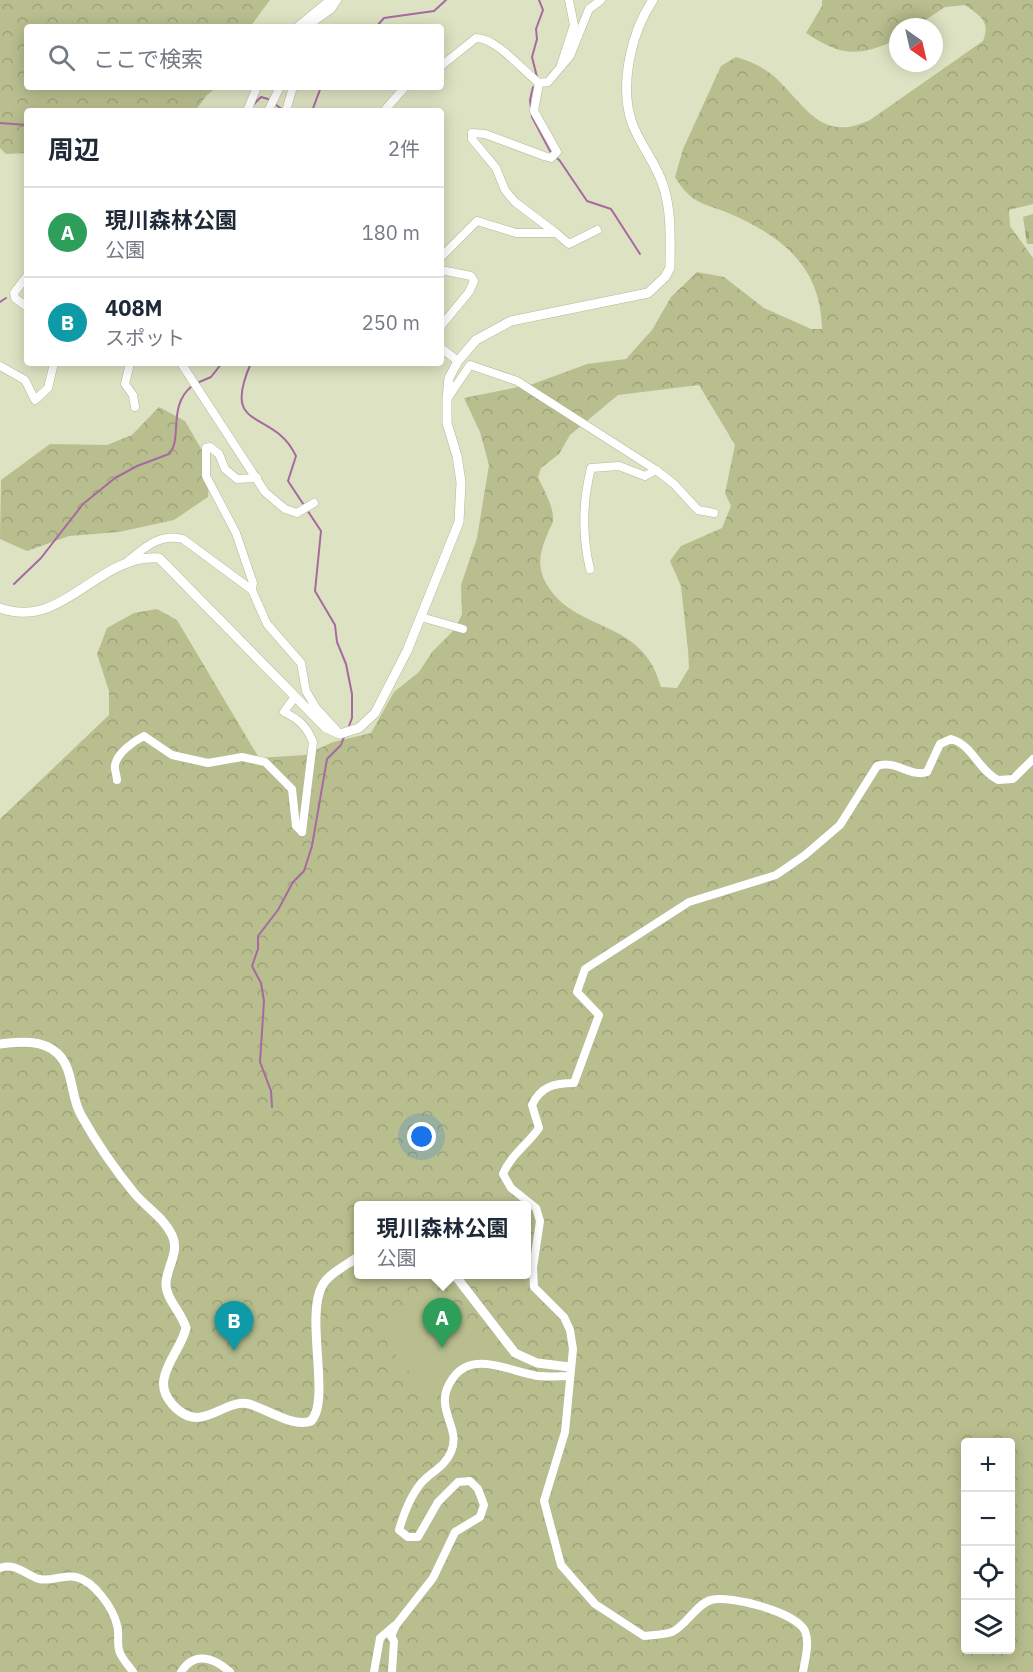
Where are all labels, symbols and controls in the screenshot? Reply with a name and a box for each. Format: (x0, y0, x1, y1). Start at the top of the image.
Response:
north arrow (889, 18, 943, 72)
search box (24, 24, 444, 90)
icon: search (45, 41, 78, 74)
text: ここで検索 (93, 44, 203, 73)
text: 周辺 (48, 132, 100, 166)
text: 2件 (388, 135, 420, 162)
text: 現川森林公園 (105, 205, 237, 234)
text: A (61, 219, 74, 246)
text: 180 m (362, 219, 420, 246)
text: 公園 (105, 236, 145, 263)
text: 408M (105, 293, 163, 322)
text: B (61, 309, 74, 336)
text: 250 m (362, 309, 420, 336)
text: スポット (105, 324, 185, 351)
your location (407, 1122, 436, 1151)
popup (354, 1201, 531, 1279)
text: 現川森林公園 (376, 1213, 509, 1242)
text: 公園 (376, 1244, 416, 1271)
pin: A (422, 1298, 462, 1348)
pin: B (214, 1302, 254, 1351)
map controls (961, 1438, 1015, 1654)
button: + (961, 1438, 1015, 1492)
button: − (961, 1492, 1015, 1546)
button: locate (961, 1546, 1015, 1600)
button: layers (961, 1600, 1015, 1654)

